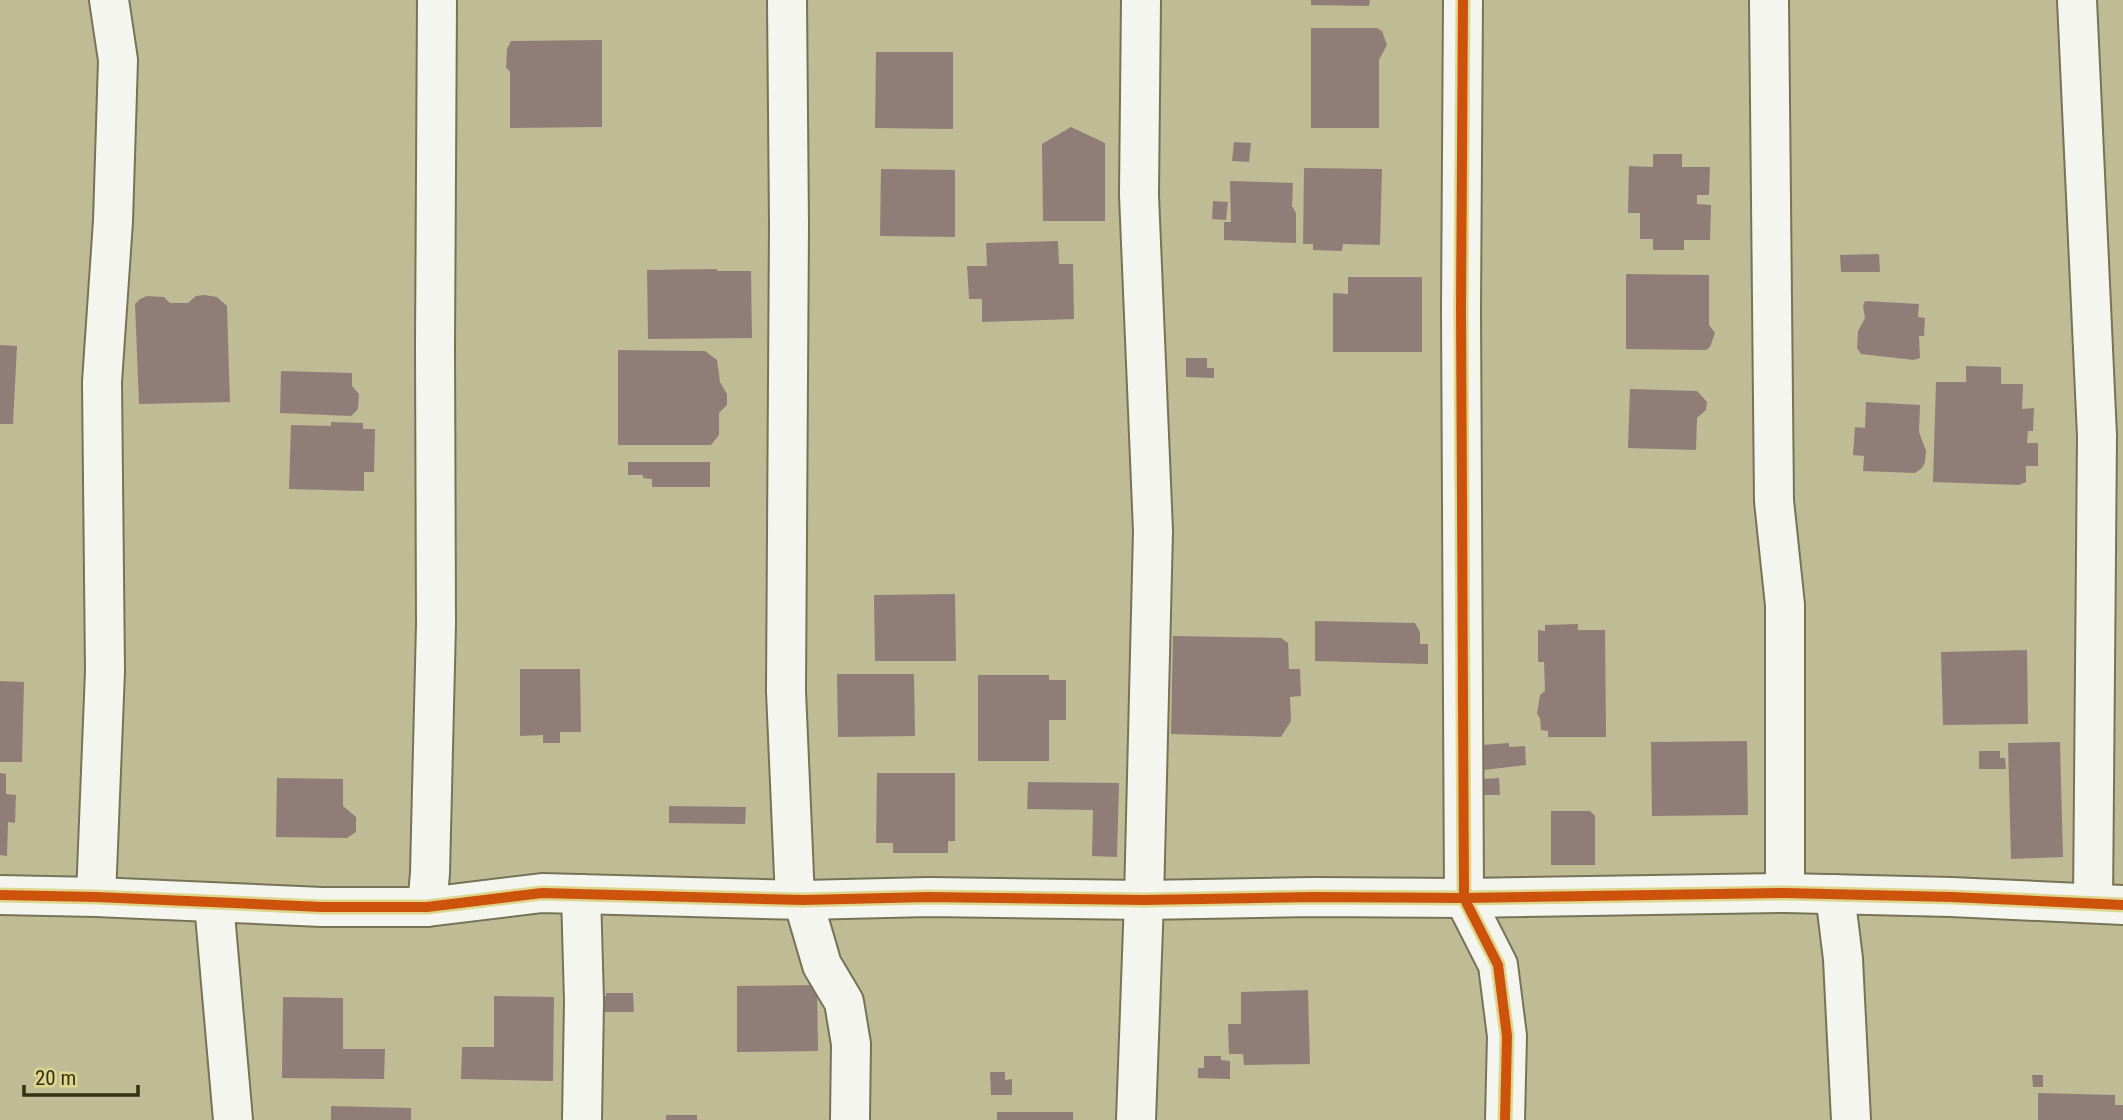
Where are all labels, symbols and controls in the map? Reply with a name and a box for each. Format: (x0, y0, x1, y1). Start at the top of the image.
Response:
scale bar (24, 1054, 138, 1098)
text: 20 m (35, 1066, 76, 1090)

